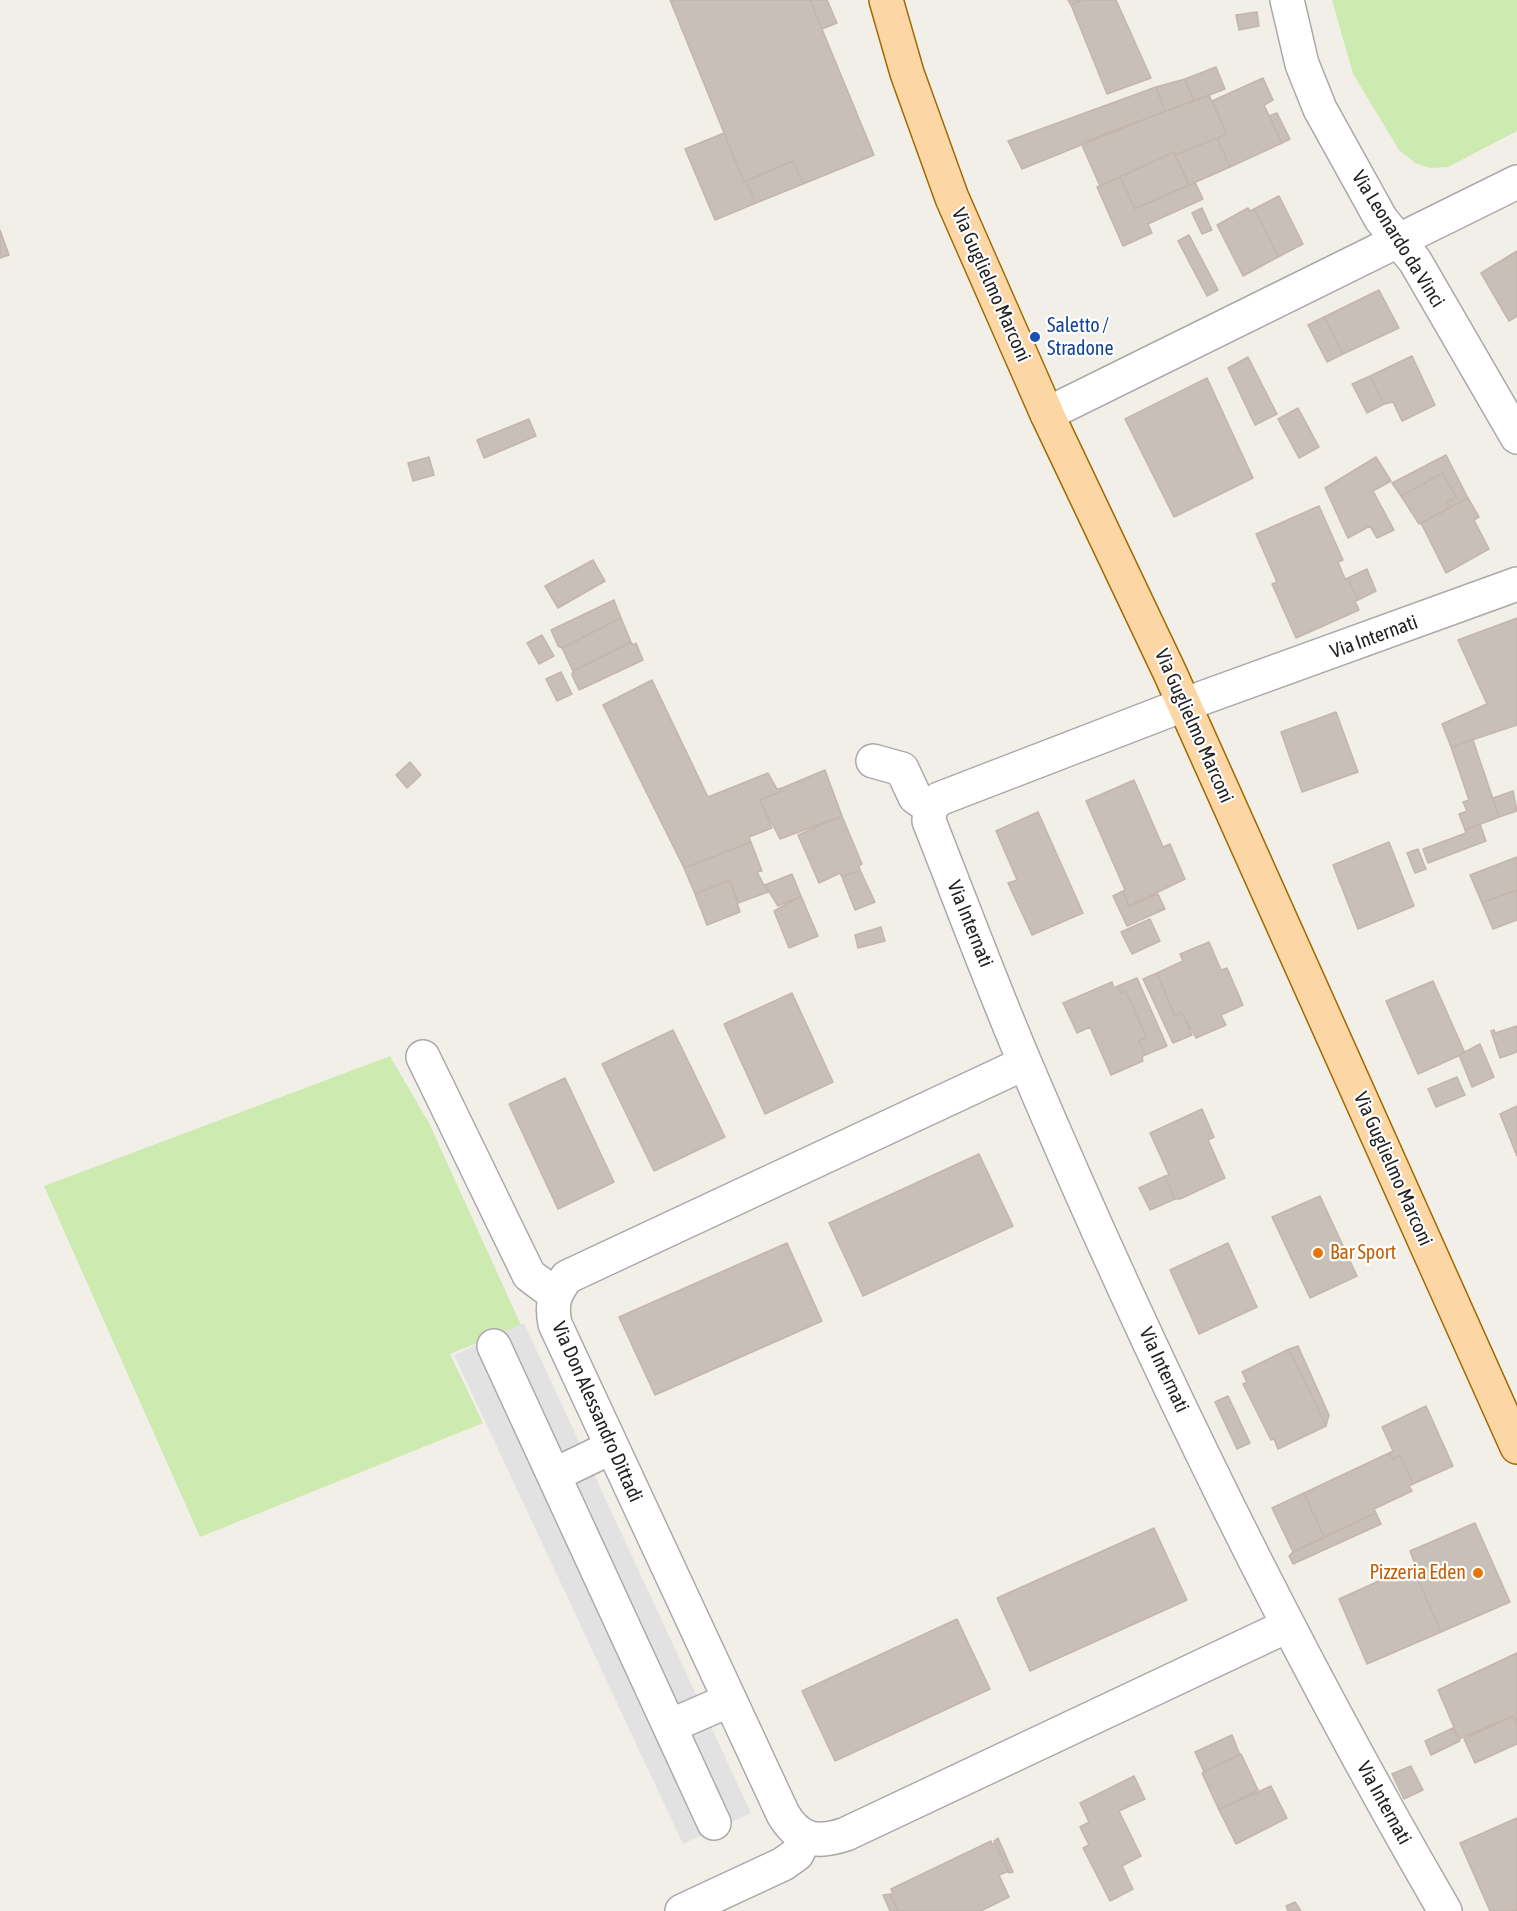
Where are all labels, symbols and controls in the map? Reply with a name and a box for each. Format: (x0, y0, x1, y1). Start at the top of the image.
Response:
street label: Via Leonardo da Vinci (1346, 166, 1450, 312)
street label: Via Guglielmo Marconi (946, 204, 1036, 366)
place label: Saletto / Stradone (1047, 314, 1114, 361)
marker: Saletto / Stradone (1028, 330, 1042, 344)
street label: Via Internati (1327, 610, 1421, 664)
street label: Via Guglielmo Marconi (1149, 645, 1239, 807)
street label: Via Internati (942, 877, 998, 971)
street label: Via Guglielmo Marconi (1348, 1088, 1438, 1250)
place label: Bar Sport (1330, 1241, 1396, 1265)
marker: Bar Sport (1311, 1246, 1325, 1260)
street label: Via Don Alessandro Dittadi (546, 1318, 648, 1506)
street label: Via Internati (1134, 1324, 1194, 1416)
place label: Pizzeria Eden (1369, 1561, 1466, 1585)
marker: Pizzeria Eden (1471, 1566, 1485, 1580)
street label: Via Internati (1351, 1757, 1417, 1849)

